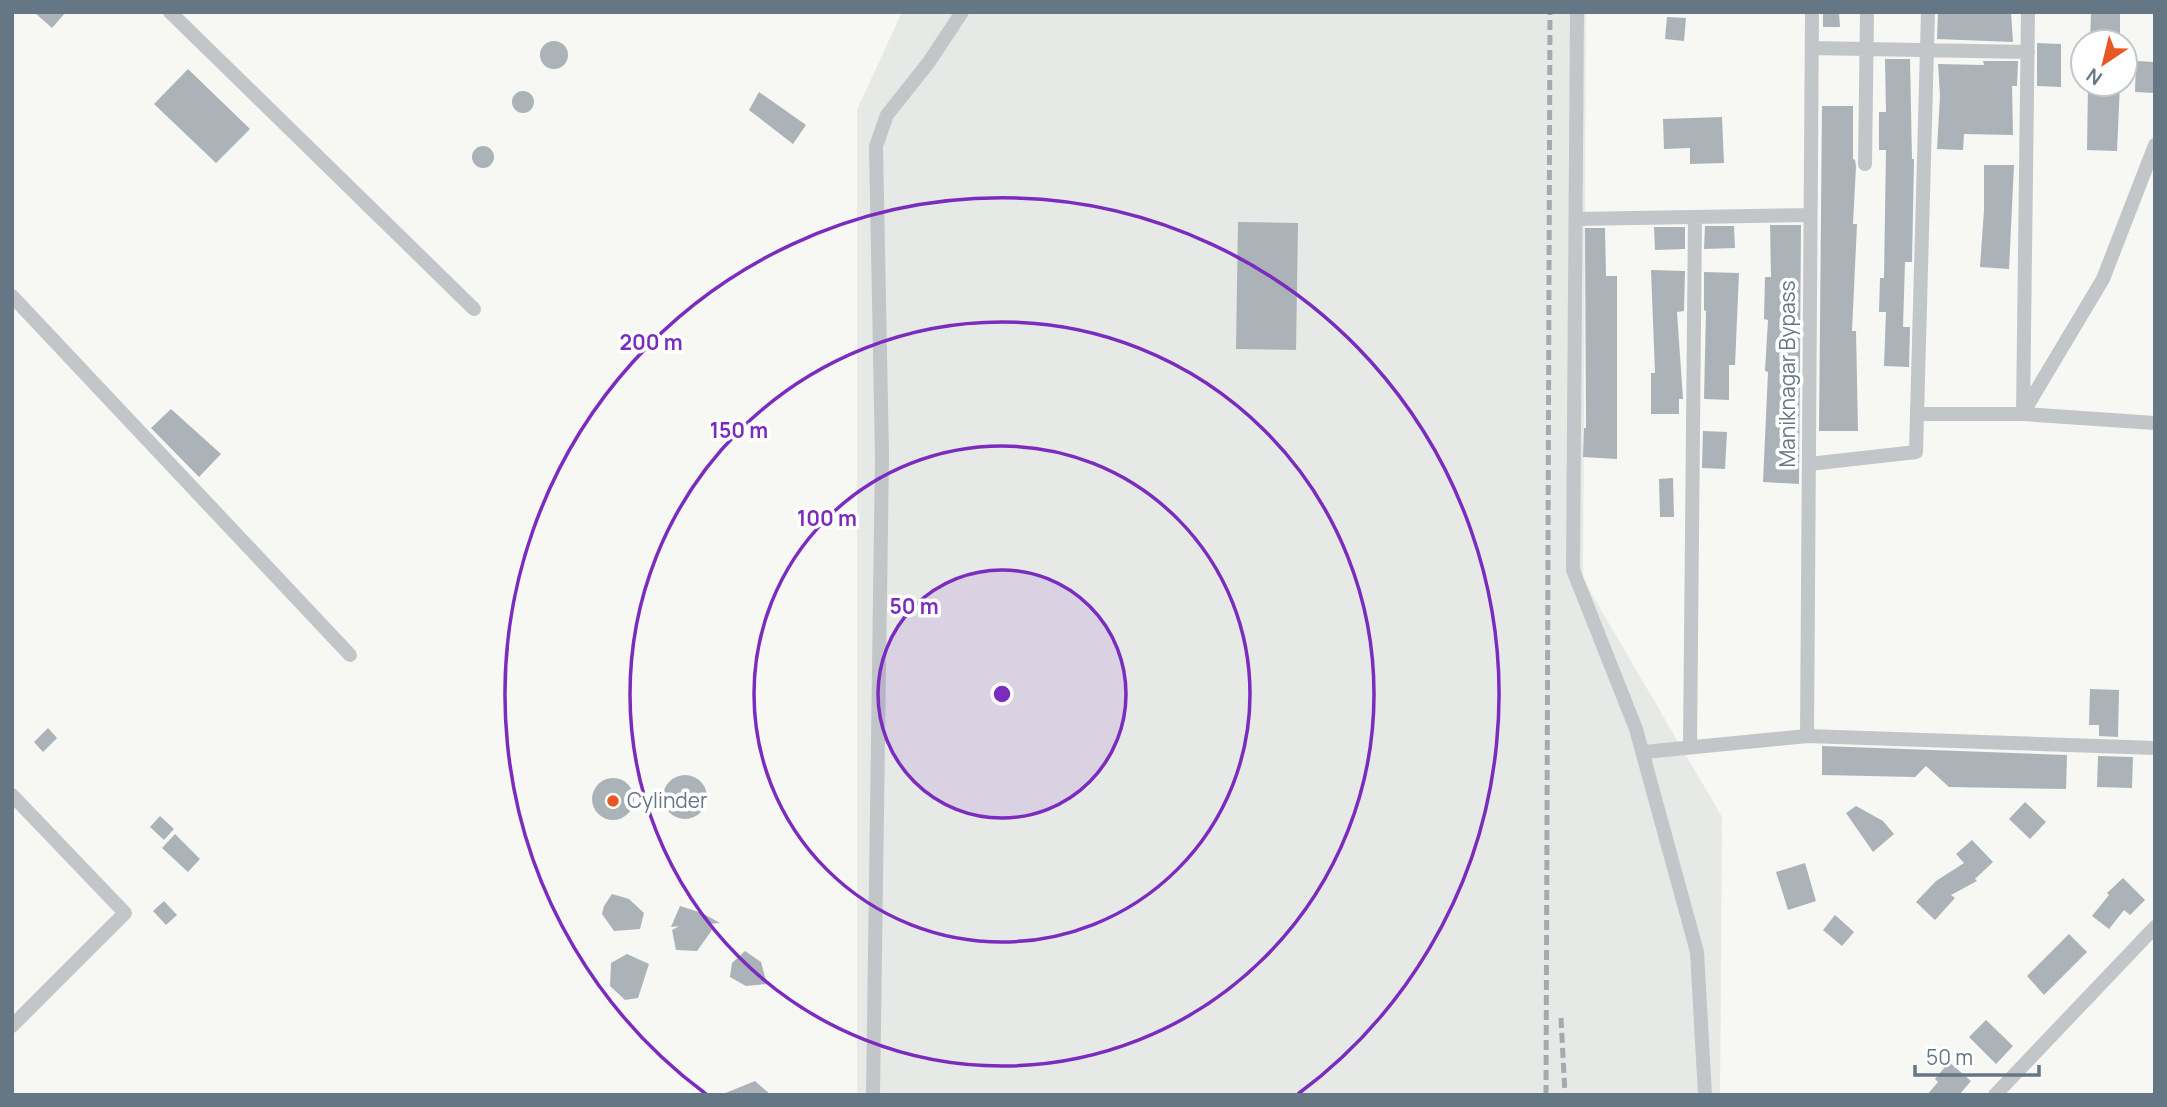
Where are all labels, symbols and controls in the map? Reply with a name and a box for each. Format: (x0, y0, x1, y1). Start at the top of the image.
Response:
north arrow (2069, 28, 2139, 98)
text: N (2081, 62, 2107, 91)
street label: Maniknagar Bypass (1773, 280, 1801, 468)
text: 200 m (619, 328, 683, 356)
text: 150 m (710, 416, 768, 444)
text: 100 m (797, 504, 857, 532)
text: 50 m (889, 592, 939, 620)
centre of rings (990, 682, 1014, 706)
place label: Cylinder (627, 786, 708, 814)
marker: Cylinder (605, 793, 621, 809)
scale bar (1915, 1034, 2039, 1078)
text: 50 m (1926, 1043, 1973, 1071)

